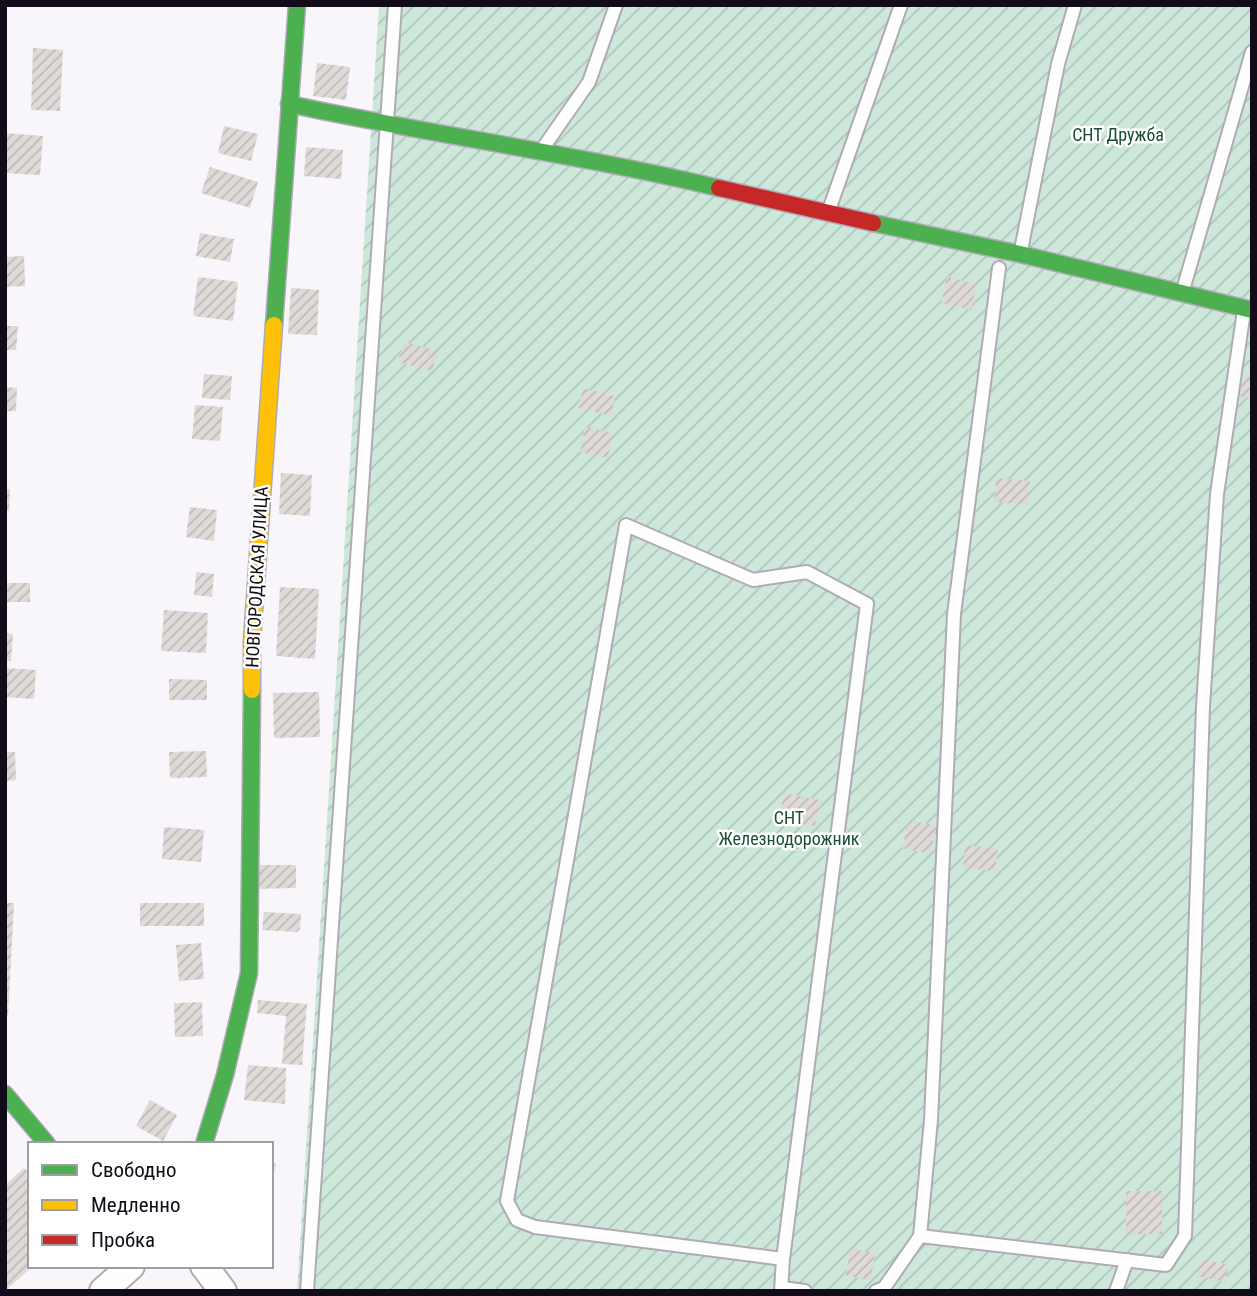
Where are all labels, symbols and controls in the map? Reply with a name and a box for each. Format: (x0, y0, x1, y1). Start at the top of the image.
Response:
park label: СНТ Дружба (1072, 124, 1164, 145)
street label: НОВГОРОДСКАЯ УЛИЦА (241, 485, 272, 668)
park label: СНТ Железнодорожник (719, 807, 860, 849)
legend (28, 1142, 273, 1268)
text: Свободно (91, 1158, 177, 1182)
text: Медленно (91, 1193, 180, 1217)
text: Пробка (91, 1228, 155, 1252)

